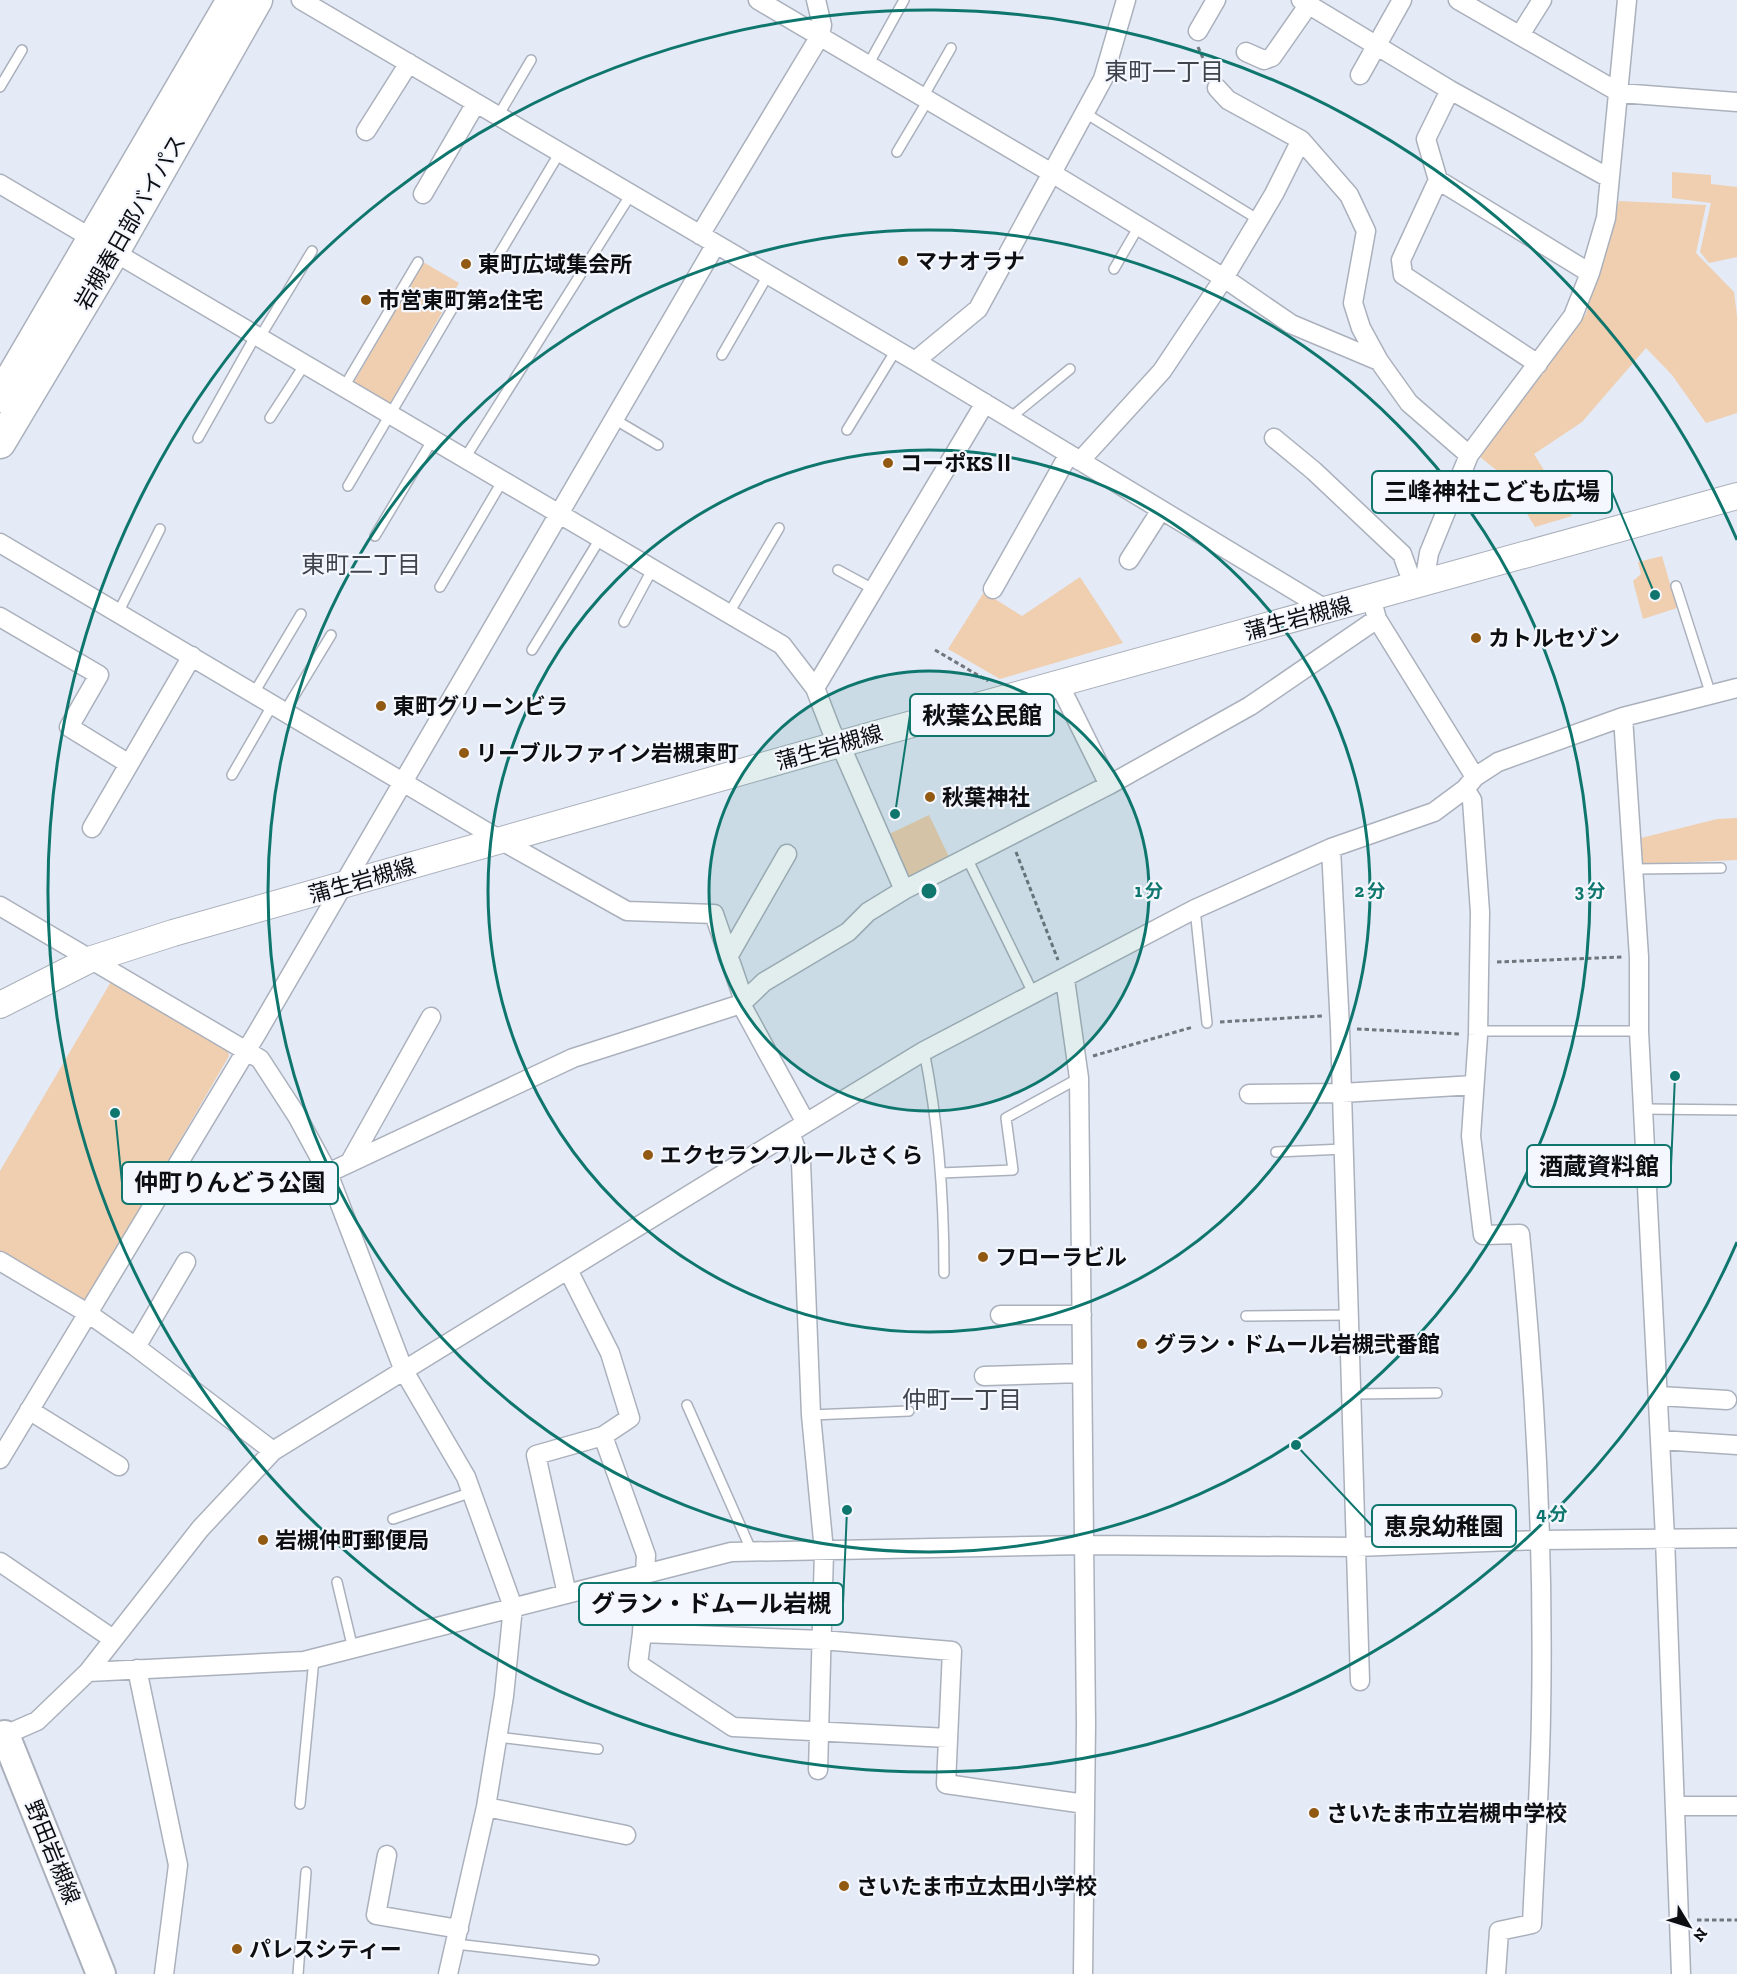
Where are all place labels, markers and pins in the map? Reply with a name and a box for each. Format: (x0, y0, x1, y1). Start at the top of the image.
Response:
place label: マナオラナ (915, 248, 1025, 275)
place label: 東町広域集会所 (478, 251, 632, 278)
marker: マナオラナ (896, 254, 910, 268)
marker: 東町広域集会所 (459, 257, 473, 271)
place label: 市営東町第2住宅 (378, 287, 544, 314)
marker: 市営東町第2住宅 (359, 293, 373, 307)
place label: コーポKSⅡ (900, 450, 1015, 477)
marker: コーポKSⅡ (881, 456, 895, 470)
callout: 三峰神社こども広場 (1372, 471, 1612, 513)
place label: カトルセゾン (1488, 625, 1620, 652)
marker: カトルセゾン (1469, 631, 1483, 645)
place label: 東町グリーンビラ (393, 693, 568, 720)
callout: 秋葉公民館 (910, 694, 1054, 736)
marker: 東町グリーンビラ (374, 699, 388, 713)
place label: リーブルファイン岩槻東町 (476, 740, 739, 767)
marker: リーブルファイン岩槻東町 (457, 746, 471, 760)
place label: 秋葉神社 (942, 784, 1030, 811)
marker: 秋葉神社 (923, 790, 937, 804)
centre of rings (919, 881, 939, 901)
place label: エクセランフルールさくら (660, 1142, 923, 1169)
callout: 酒蔵資料館 (1527, 1145, 1671, 1187)
marker: エクセランフルールさくら (641, 1148, 655, 1162)
callout: 仲町りんどう公園 (122, 1162, 338, 1204)
place label: フローラビル (995, 1244, 1127, 1271)
marker: フローラビル (976, 1250, 990, 1264)
place label: グラン・ドムール岩槻弐番館 (1154, 1331, 1440, 1358)
marker: グラン・ドムール岩槻弐番館 (1135, 1337, 1149, 1351)
callout: 恵泉幼稚園 (1372, 1505, 1516, 1547)
place label: 岩槻仲町郵便局 (275, 1527, 429, 1554)
marker: 岩槻仲町郵便局 (256, 1533, 270, 1547)
callout: グラン・ドムール岩槻 (579, 1583, 843, 1625)
place label: さいたま市立岩槻中学校 (1326, 1800, 1567, 1827)
marker: さいたま市立岩槻中学校 (1307, 1806, 1321, 1820)
place label: さいたま市立太田小学校 (856, 1873, 1097, 1900)
marker: さいたま市立太田小学校 (837, 1879, 851, 1893)
place label: パレスシティー (249, 1936, 402, 1963)
marker: パレスシティー (230, 1942, 244, 1956)

